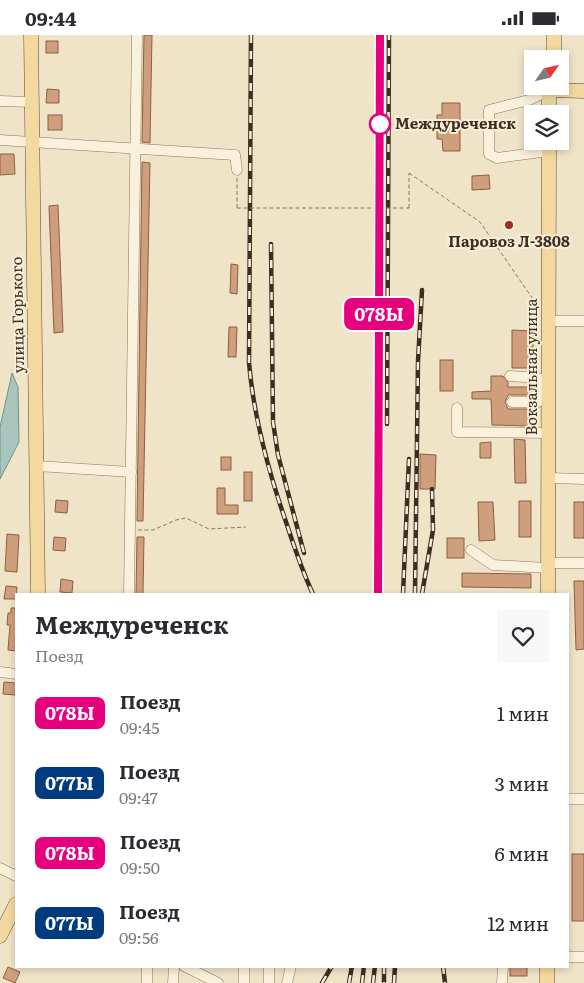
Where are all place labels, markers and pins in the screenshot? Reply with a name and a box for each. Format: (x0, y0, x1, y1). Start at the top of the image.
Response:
place label: Междуреченск (395, 111, 516, 134)
marker: Междуреченск (369, 113, 391, 135)
marker: Паровоз Л-3808 (503, 219, 515, 231)
place label: Паровоз Л-3808 (448, 229, 570, 252)

